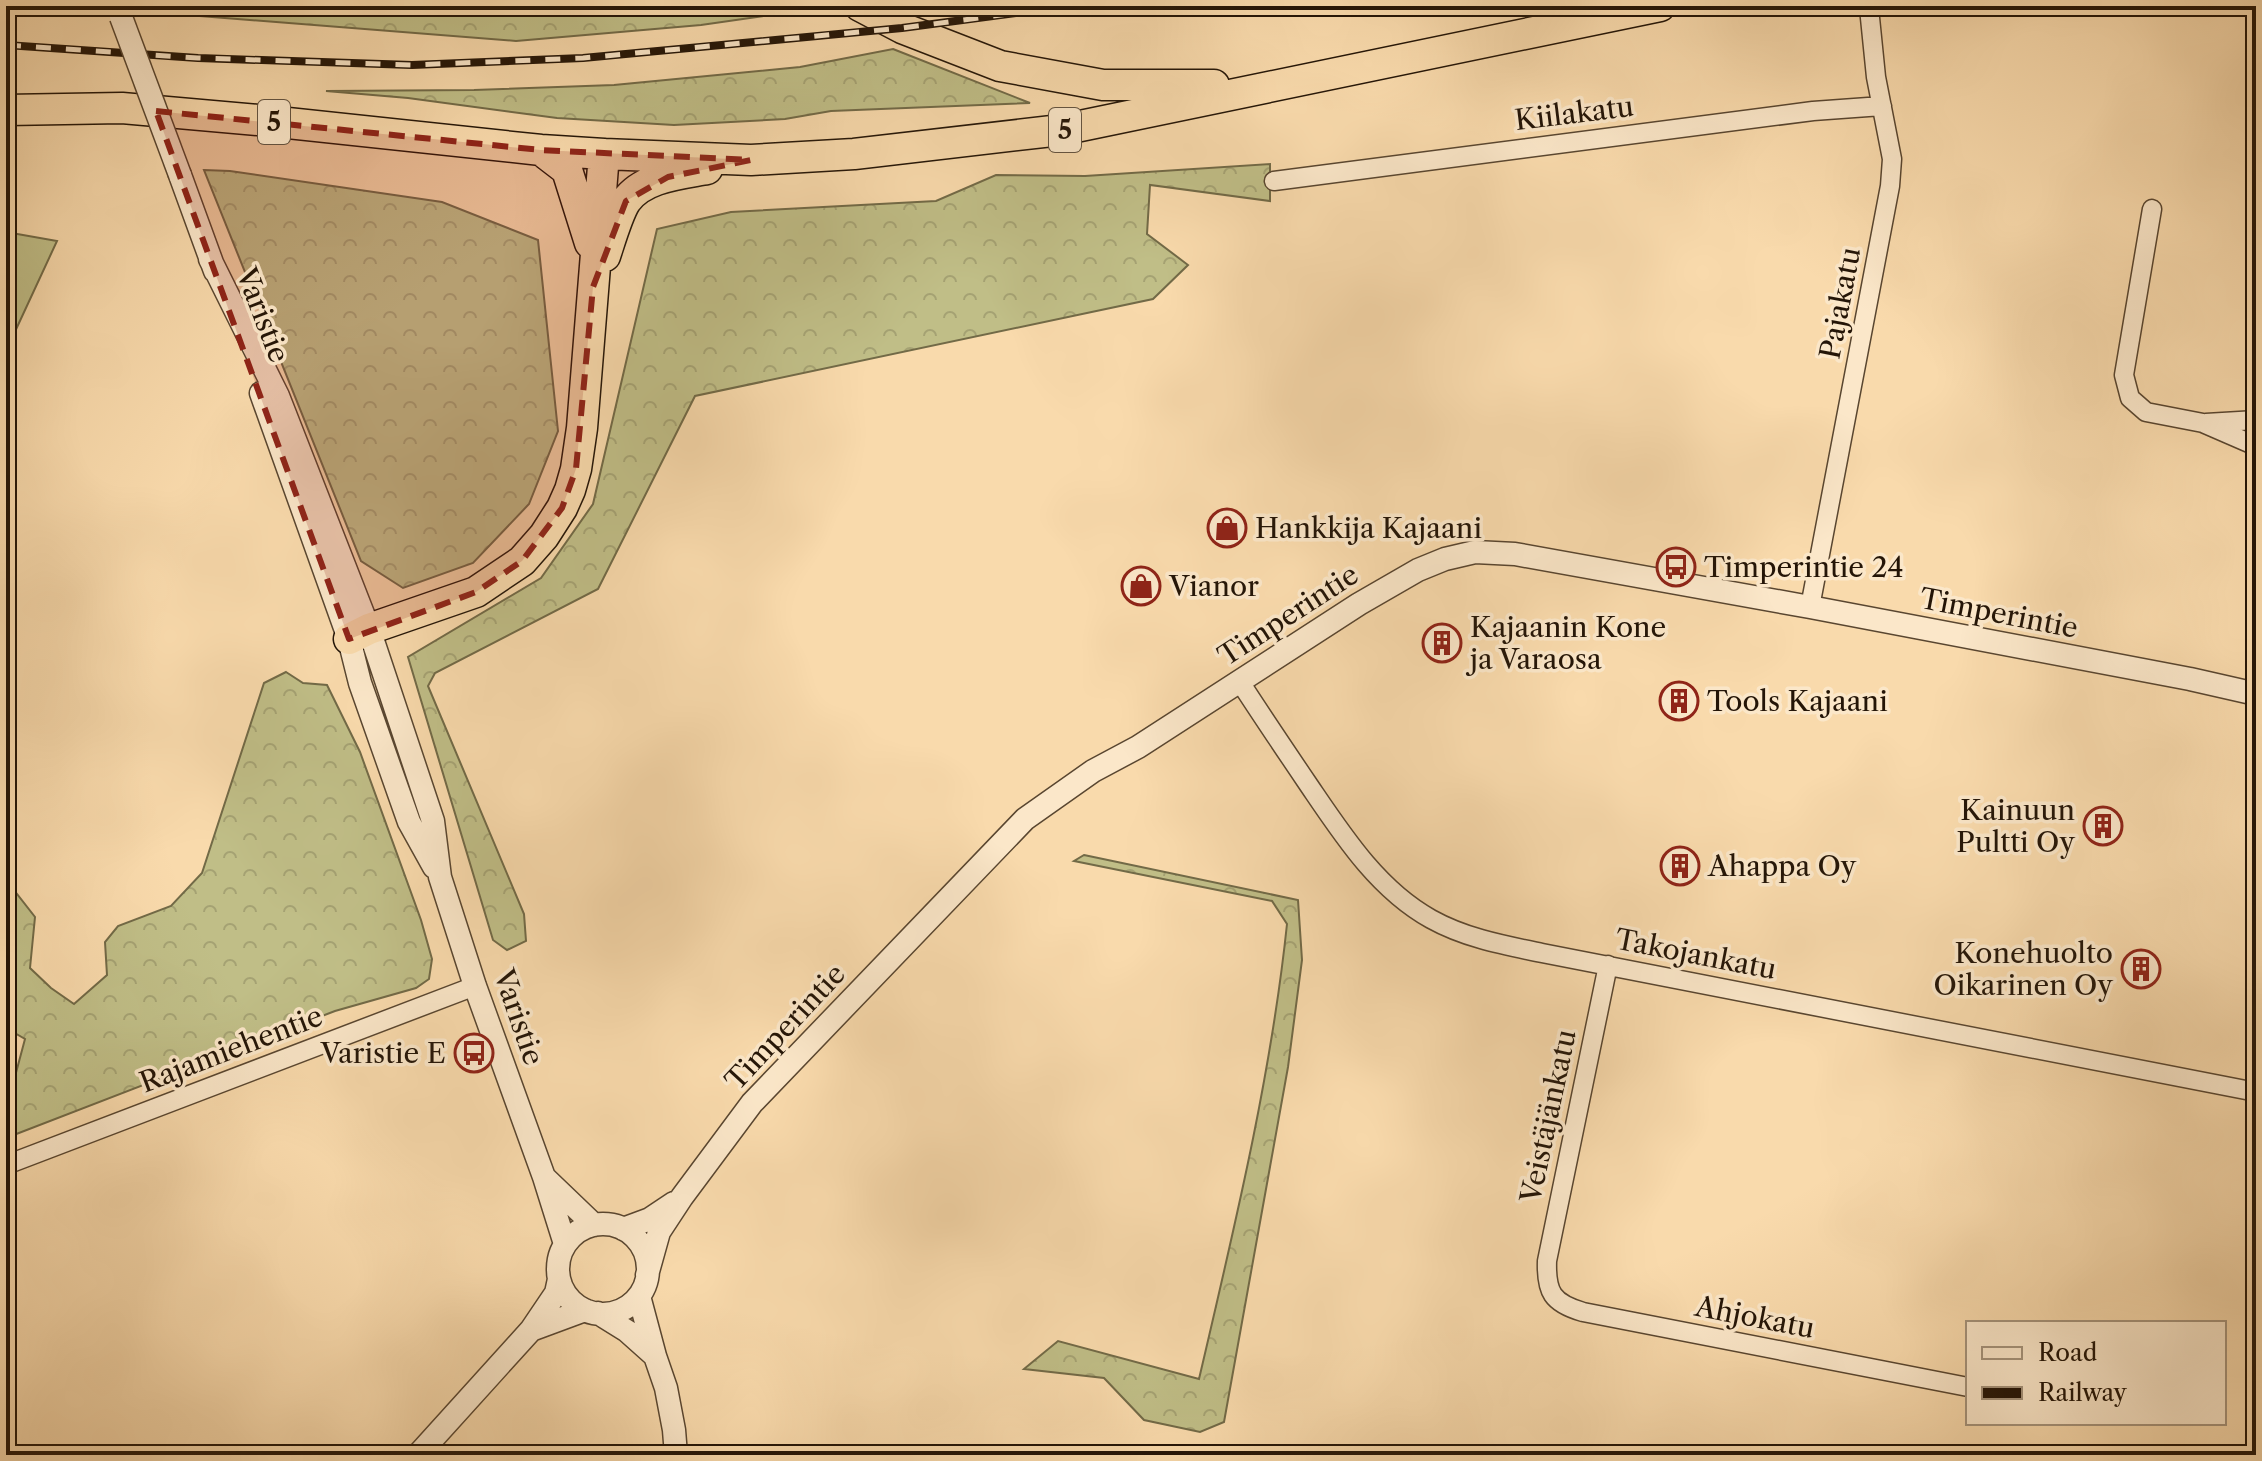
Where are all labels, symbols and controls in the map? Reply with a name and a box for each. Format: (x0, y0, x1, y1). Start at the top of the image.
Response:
street label: Kiilakatu (1513, 89, 1635, 137)
road number: 5 (258, 100, 290, 144)
road number: 5 (1049, 108, 1081, 152)
street label: Pajakatu (1813, 244, 1867, 362)
street label: Varistie (229, 262, 297, 367)
shop icon: Hankkija Kajaani (1206, 507, 1248, 549)
place label: Hankkija Kajaani (1255, 511, 1482, 545)
bus stop icon: Timperintie 24 (1655, 546, 1697, 588)
place label: Timperintie 24 (1704, 550, 1904, 584)
street label: Timperintie (1212, 557, 1364, 673)
shop icon: Vianor (1120, 565, 1162, 607)
place label: Vianor (1168, 569, 1259, 603)
street label: Timperintie (1917, 581, 2081, 645)
place label: Kajaanin Kone ja Varaosa (1465, 610, 1666, 676)
building icon: Kajaanin Kone ja Varaosa (1421, 622, 1463, 664)
building icon: Tools Kajaani (1658, 680, 1700, 722)
place label: Tools Kajaani (1707, 684, 1888, 718)
place label: Kainuun Pultti Oy (1956, 793, 2075, 859)
building icon: Kainuun Pultti Oy (2082, 805, 2124, 847)
building icon: Ahappa Oy (1659, 845, 1701, 887)
place label: Ahappa Oy (1707, 849, 1857, 883)
street label: Takojankatu (1613, 922, 1779, 986)
place label: Konehuolto Oikarinen Oy (1933, 936, 2113, 1002)
building icon: Konehuolto Oikarinen Oy (2120, 948, 2162, 990)
street label: Timperintie (718, 957, 852, 1097)
street label: Varistie (487, 964, 551, 1069)
street label: Rajamiehentie (135, 999, 327, 1099)
street label: Veistäjänkatu (1513, 1026, 1583, 1207)
bus stop icon: Varistie E (453, 1032, 495, 1074)
place label: Varistie E (319, 1036, 446, 1070)
street label: Ahjokatu (1691, 1289, 1818, 1345)
legend (1966, 1321, 2226, 1425)
text: Road (2038, 1338, 2098, 1367)
text: Railway (2038, 1378, 2128, 1407)

